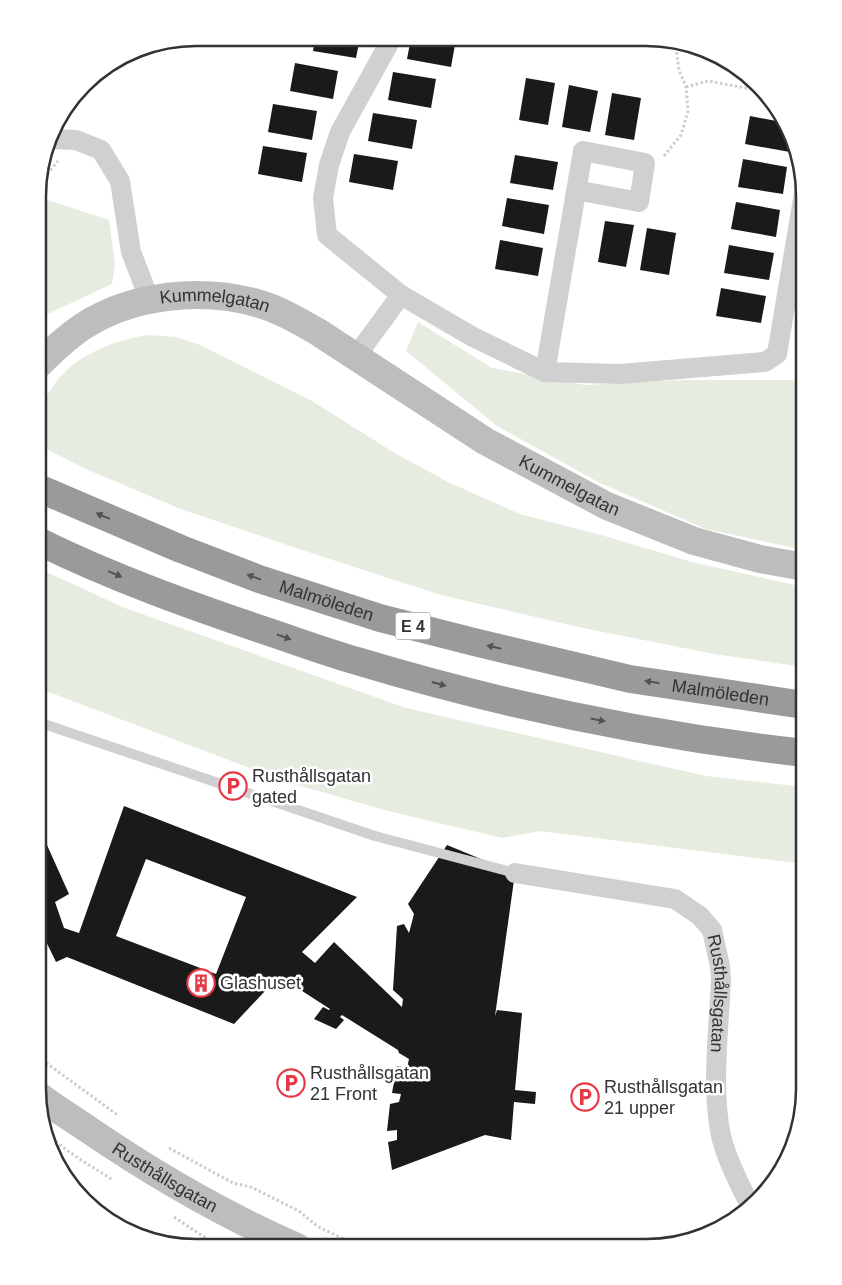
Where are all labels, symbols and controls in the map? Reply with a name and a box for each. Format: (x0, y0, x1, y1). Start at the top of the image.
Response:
street label: Kummelgatan (159, 285, 273, 317)
street label: Kummelgatan (516, 451, 623, 520)
one-way arrow (96, 512, 110, 520)
one-way arrow (108, 570, 123, 578)
one-way arrow (246, 573, 261, 581)
street label: Malmöleden (277, 576, 376, 625)
road number: E 4 (396, 612, 430, 640)
one-way arrow (277, 633, 292, 641)
one-way arrow (486, 643, 501, 651)
street label: Malmöleden (670, 675, 770, 710)
one-way arrow (644, 678, 660, 686)
one-way arrow (432, 680, 447, 688)
one-way arrow (590, 717, 606, 725)
place label: Rusthållsgatan gated (252, 766, 371, 807)
parking icon: Rusthållsgatan gated (218, 771, 248, 801)
street label: Rusthållsgatan (703, 932, 731, 1053)
building icon: Glashuset (186, 968, 216, 998)
place label: Glashuset (220, 973, 301, 993)
place label: Rusthållsgatan 21 Front (310, 1063, 429, 1104)
parking icon: Rusthållsgatan 21 Front (276, 1068, 306, 1098)
place label: Rusthållsgatan 21 upper (604, 1077, 723, 1118)
parking icon: Rusthållsgatan 21 upper (570, 1082, 600, 1112)
street label: Rusthållsgatan (108, 1138, 221, 1216)

